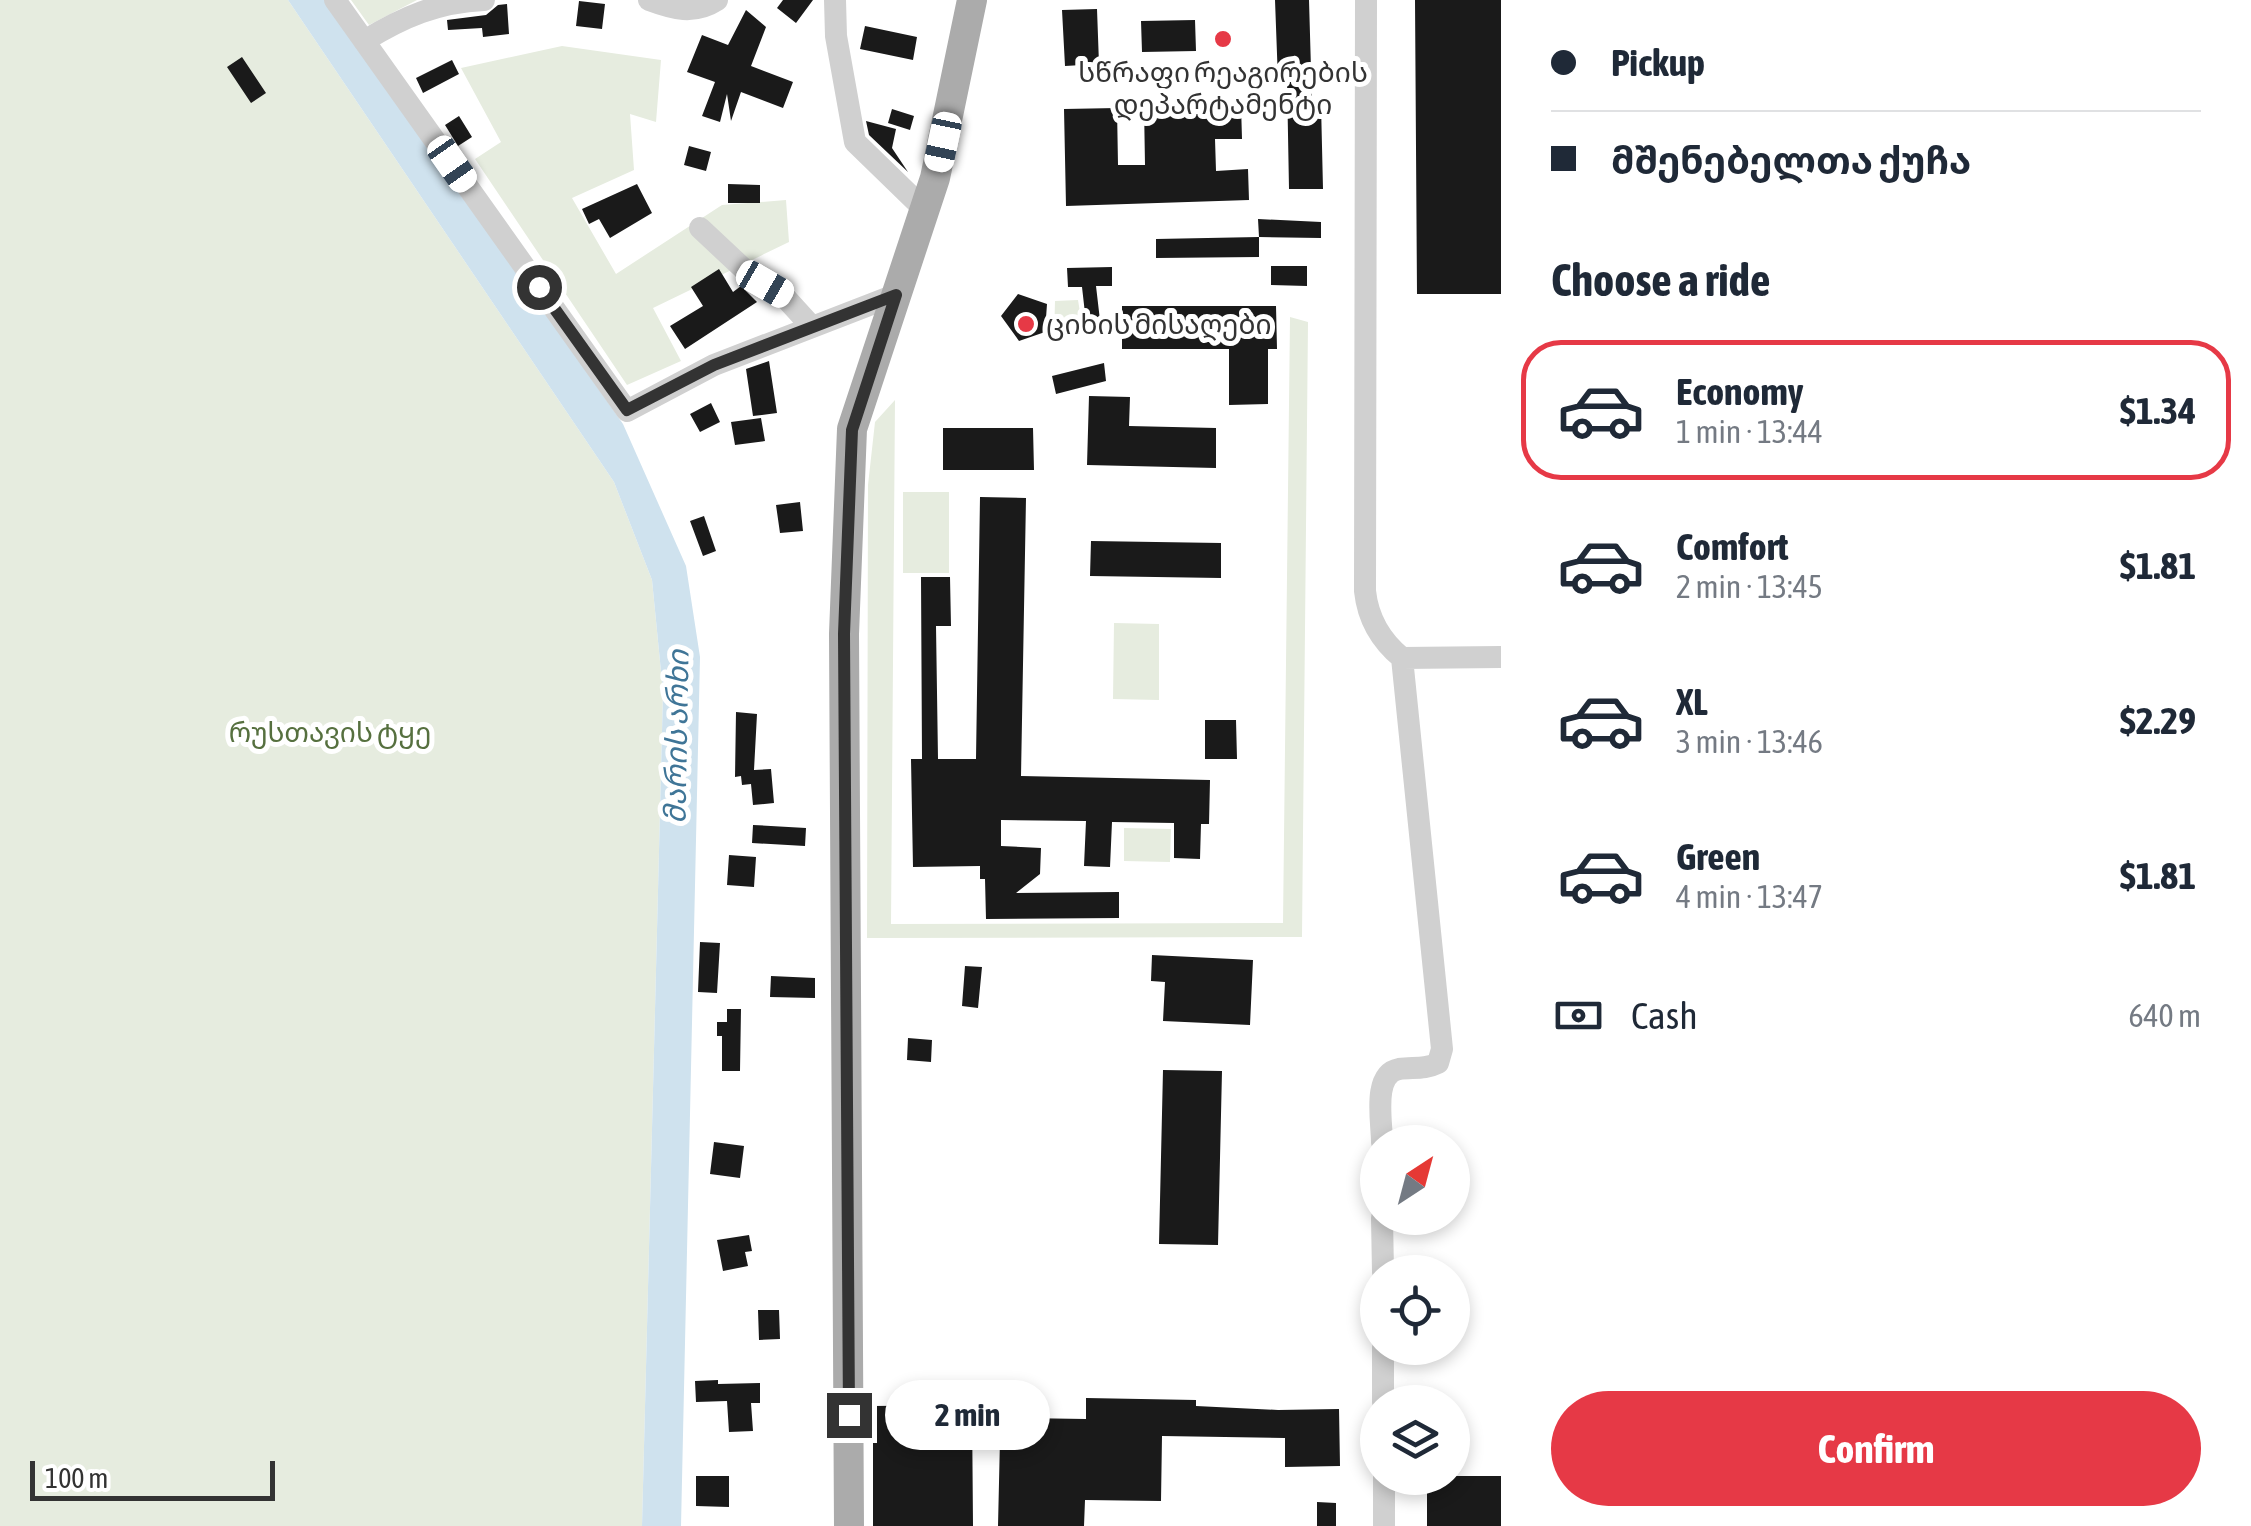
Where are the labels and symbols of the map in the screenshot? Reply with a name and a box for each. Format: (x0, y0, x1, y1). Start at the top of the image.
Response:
marker: სწრაფი რეაგირების დეპარტამენტი (1212, 28, 1234, 50)
place label: სწრაფი რეაგირების დეპარტამენტი (1078, 56, 1368, 121)
car (922, 110, 964, 174)
car (423, 131, 481, 197)
car (732, 256, 798, 312)
route start (517, 265, 562, 310)
place label: ციხის მისაღები (1046, 308, 1271, 341)
marker: ციხის მისაღები (1015, 313, 1037, 335)
water label: მარის არხი (657, 648, 695, 824)
park label: რუსთავის ტყე (229, 716, 431, 749)
north arrow (1360, 1125, 1470, 1235)
callout: 2 min (884, 1380, 1049, 1450)
route end (827, 1393, 872, 1438)
scale bar (30, 1456, 275, 1500)

